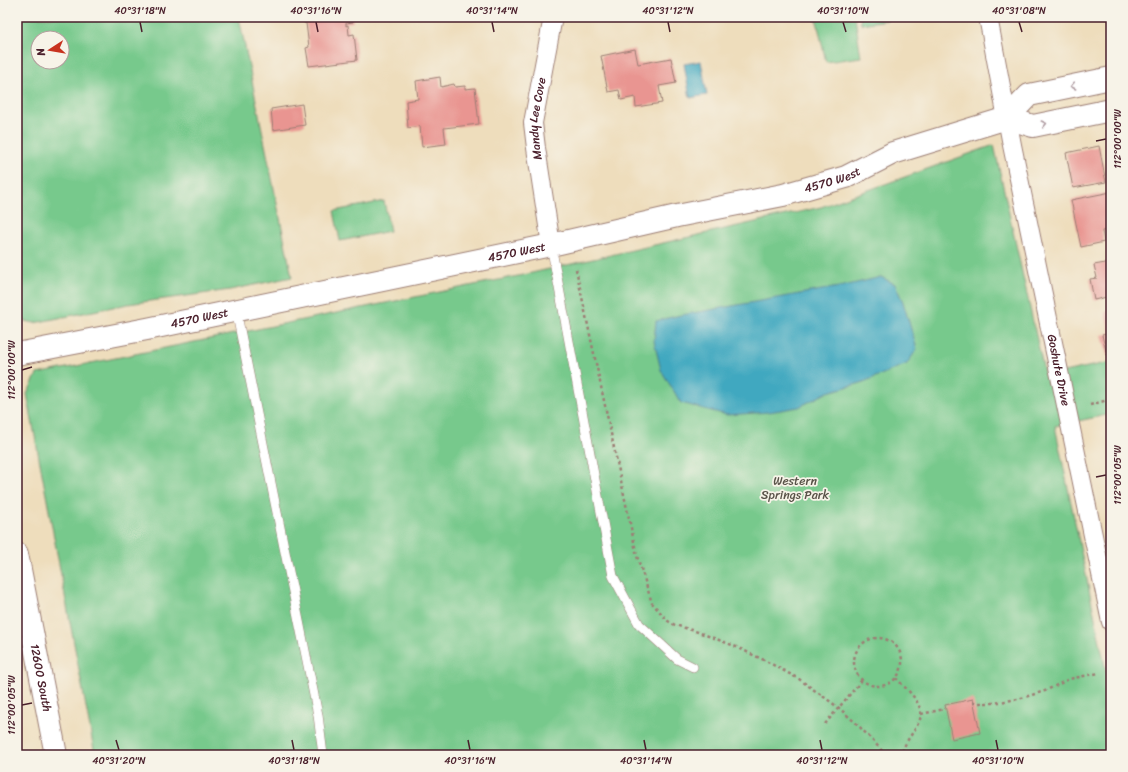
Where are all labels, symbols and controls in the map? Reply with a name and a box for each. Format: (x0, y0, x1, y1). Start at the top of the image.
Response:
text: 40°31'18"N (114, 2, 166, 20)
text: 40°31'16"N (290, 2, 342, 20)
text: 40°31'14"N (466, 2, 518, 20)
text: 40°31'12"N (642, 2, 694, 20)
text: 40°31'10"N (817, 2, 869, 20)
text: 40°31'08"N (992, 2, 1046, 20)
north arrow (30, 30, 70, 70)
text: N (31, 46, 51, 59)
street label: Mandy Lee Cove (522, 75, 552, 161)
one-way arrow (1070, 81, 1076, 89)
text: 112°00'00"W (1109, 109, 1127, 169)
one-way arrow (1041, 120, 1048, 128)
street label: 4570 West (801, 160, 865, 199)
street label: 4570 West (486, 235, 548, 269)
street label: 4570 West (169, 301, 230, 335)
street label: Goshute Drive (1041, 332, 1077, 408)
text: 112°00'00"W (3, 340, 21, 400)
text: 112°00'05"W (1109, 445, 1127, 505)
park label: Western Springs Park (761, 470, 830, 506)
street label: 12600 South (24, 642, 58, 714)
text: 112°00'05"W (3, 675, 21, 735)
text: 40°31'20"N (92, 752, 146, 770)
text: 40°31'18"N (268, 752, 320, 770)
text: 40°31'16"N (444, 752, 496, 770)
text: 40°31'14"N (620, 752, 672, 770)
text: 40°31'12"N (796, 752, 848, 770)
text: 40°31'10"N (972, 752, 1024, 770)

